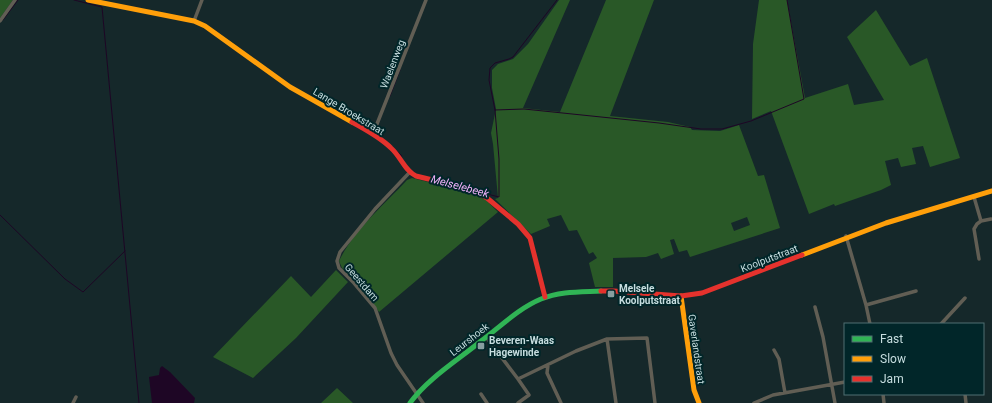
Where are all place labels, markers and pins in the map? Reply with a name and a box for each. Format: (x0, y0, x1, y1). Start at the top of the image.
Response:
place label: Melsele Koolputstraat (619, 283, 680, 306)
marker: Melsele Koolputstraat (606, 289, 616, 299)
place label: Beveren-Waas Hagewinde (489, 335, 554, 358)
marker: Beveren-Waas Hagewinde (476, 341, 486, 351)

